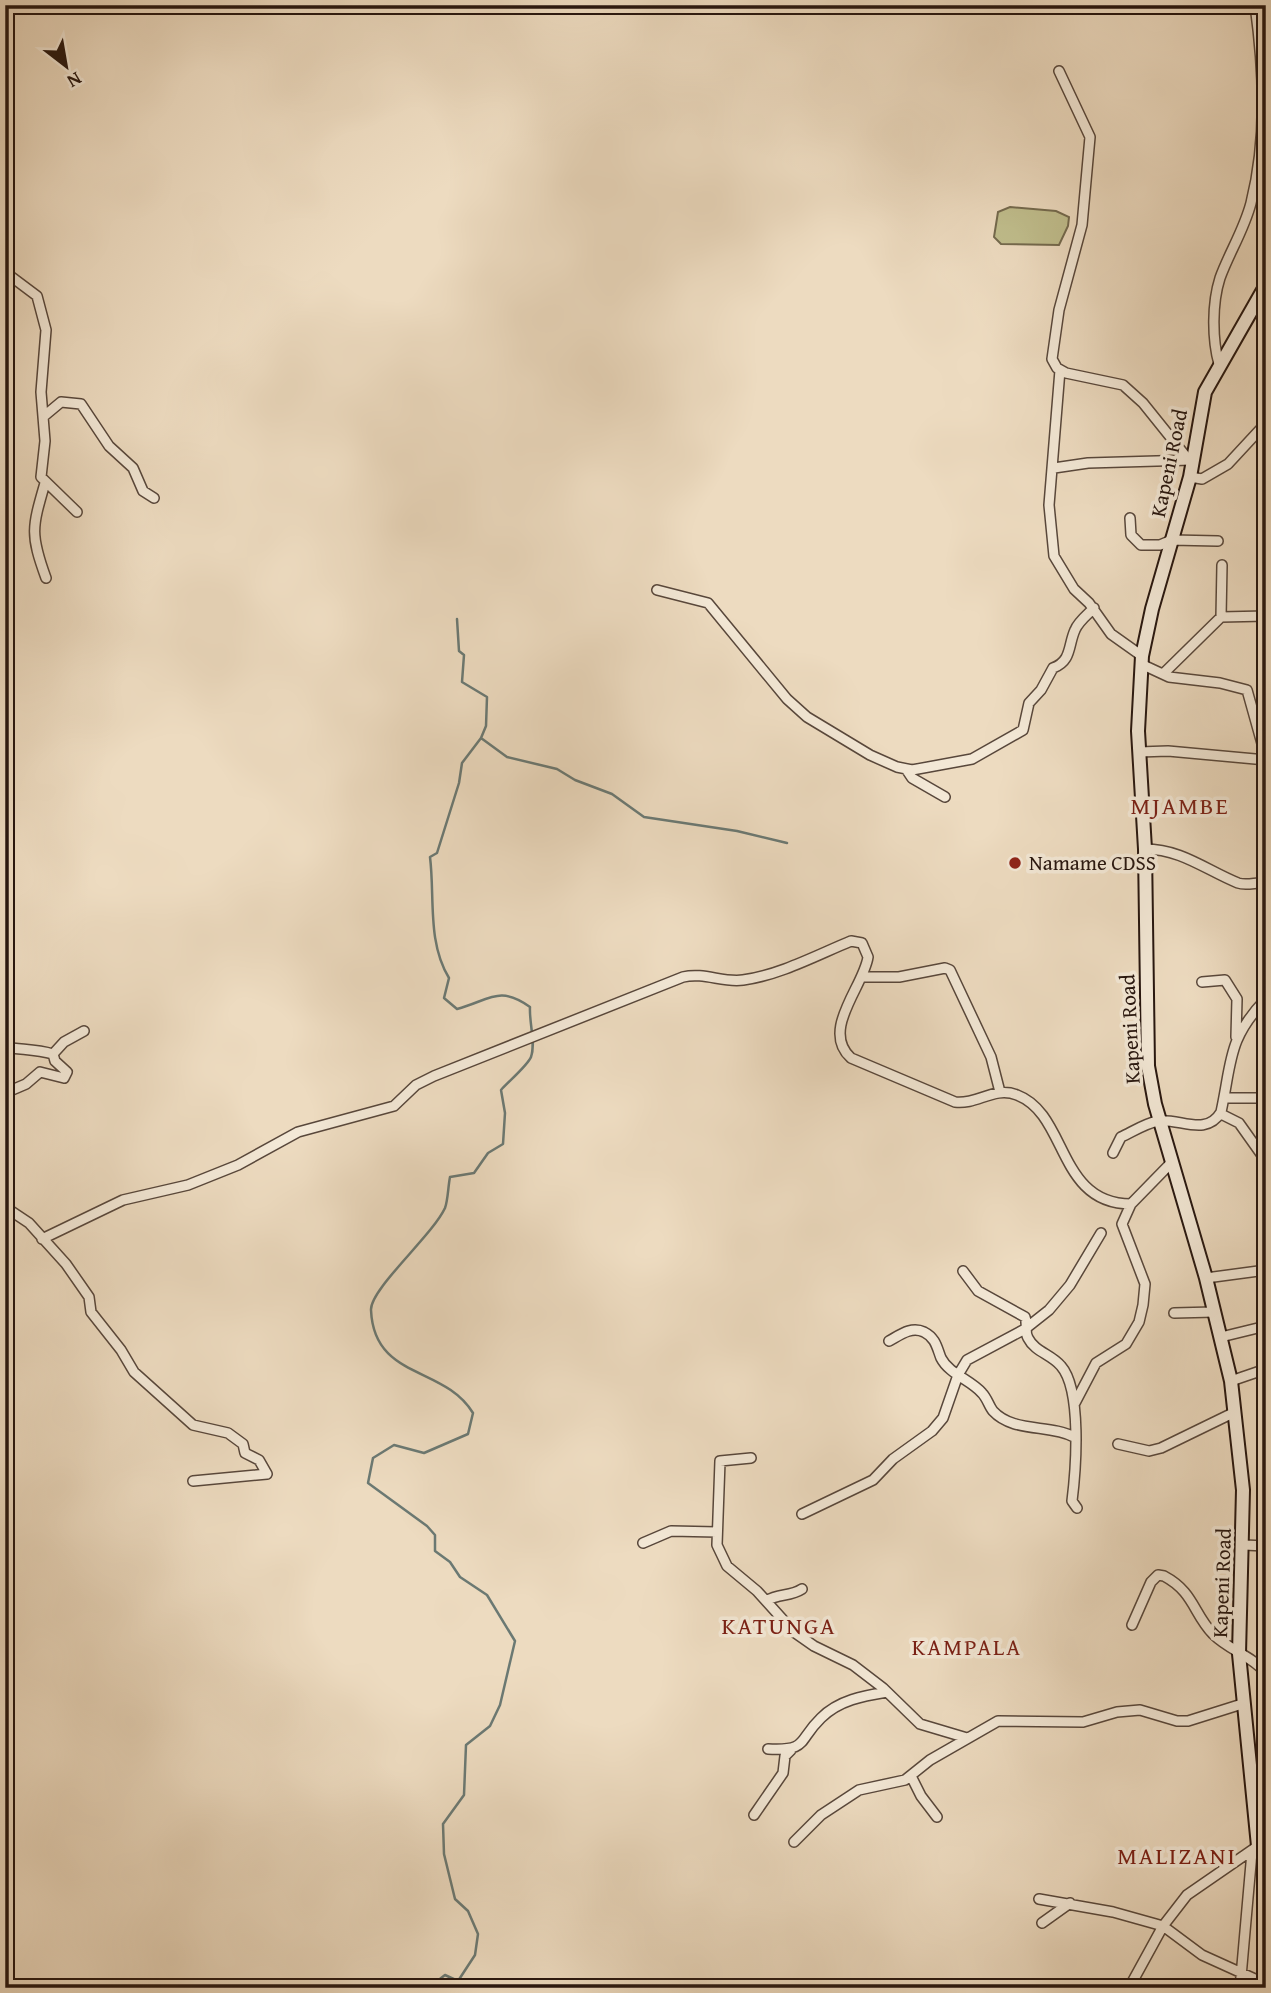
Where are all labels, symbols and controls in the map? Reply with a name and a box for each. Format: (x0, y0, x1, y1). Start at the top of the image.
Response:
north arrow (32, 32, 102, 102)
text: N (62, 65, 87, 96)
street label: Kapeni Road (1142, 405, 1195, 520)
district label: MJAMBE (1130, 788, 1230, 823)
place label: Namame CDSS (1029, 847, 1156, 878)
marker: Namame CDSS (1007, 855, 1023, 871)
street label: Kapeni Road (1111, 973, 1148, 1085)
street label: Kapeni Road (1204, 1527, 1239, 1638)
district label: KATUNGA (721, 1608, 837, 1643)
district label: KAMPALA (912, 1630, 1022, 1663)
district label: MALIZANI (1117, 1838, 1237, 1873)

